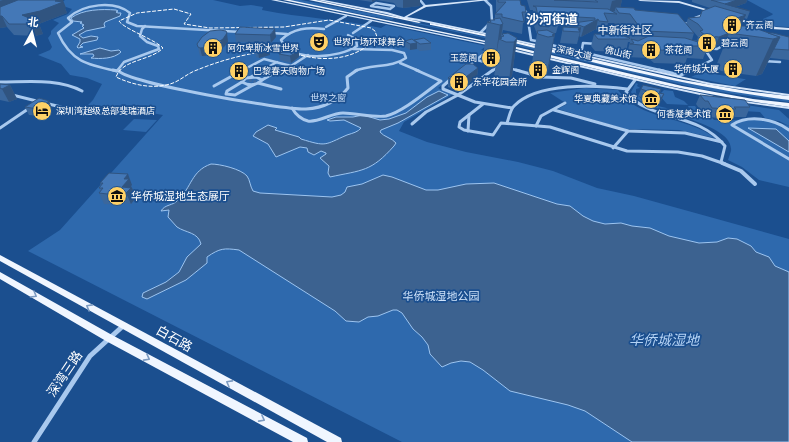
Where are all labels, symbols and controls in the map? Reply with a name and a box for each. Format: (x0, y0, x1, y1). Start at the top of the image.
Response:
north arrow (12, 12, 52, 52)
district label: 沙河街道 (526, 12, 578, 28)
building icon: 齐云阁 (721, 14, 743, 36)
text: 北 (27, 15, 39, 30)
place label: 齐云阁 (746, 20, 773, 31)
district label: 中新街社区 (598, 24, 653, 37)
theatre icon: 世界广场环球舞台 (308, 31, 330, 53)
building icon: 碧云阁 (696, 32, 718, 54)
building icon: 阿尔卑斯冰雪世界 (202, 37, 224, 59)
place label: 世界广场环球舞台 (333, 37, 405, 48)
place label: 碧云阁 (721, 38, 748, 49)
building icon: 茶花阁 (640, 39, 662, 61)
place label: 阿尔卑斯冰雪世界 (227, 43, 299, 54)
street label: 深南大道 (555, 44, 593, 62)
street label: 佛山街 (604, 45, 632, 61)
place label: 茶花阁 (665, 45, 692, 56)
building icon: 玉蕊阁 (480, 47, 502, 69)
place label: 玉蕊阁 (450, 53, 477, 64)
building icon: 华侨城大厦 (722, 58, 744, 80)
building icon: 金辉阁 (527, 59, 549, 81)
building icon: 巴黎春天购物广场 (228, 60, 250, 82)
place label: 华侨城大厦 (674, 63, 719, 75)
place label: 金辉阁 (552, 65, 579, 76)
place label: 巴黎春天购物广场 (253, 66, 325, 77)
building icon: 东华花园会所 (448, 71, 470, 93)
place label: 东华花园会所 (473, 76, 527, 88)
museum icon: 华夏典藏美术馆 (640, 88, 662, 110)
park label: 世界之窗 (310, 93, 346, 104)
place label: 华夏典藏美术馆 (574, 93, 637, 105)
hotel icon: 深圳湾超级总部斐瑞酒店 (31, 100, 53, 122)
museum icon: 何香凝美术馆 (714, 103, 736, 125)
place label: 深圳湾超级总部斐瑞酒店 (56, 106, 155, 117)
place label: 何香凝美术馆 (657, 109, 711, 120)
museum icon: 华侨城湿地生态展厅 (106, 185, 128, 207)
place label: 华侨城湿地生态展厅 (131, 190, 230, 203)
one-way arrow (30, 290, 37, 297)
park label: 华侨城湿地公园 (403, 290, 480, 303)
one-way arrow (86, 304, 93, 312)
street label: 白石路 (153, 323, 195, 355)
water label: 华侨城湿地 (629, 332, 701, 349)
street label: 深湾三路 (44, 348, 86, 400)
one-way arrow (143, 353, 151, 361)
one-way arrow (226, 380, 233, 388)
one-way arrow (258, 415, 265, 422)

